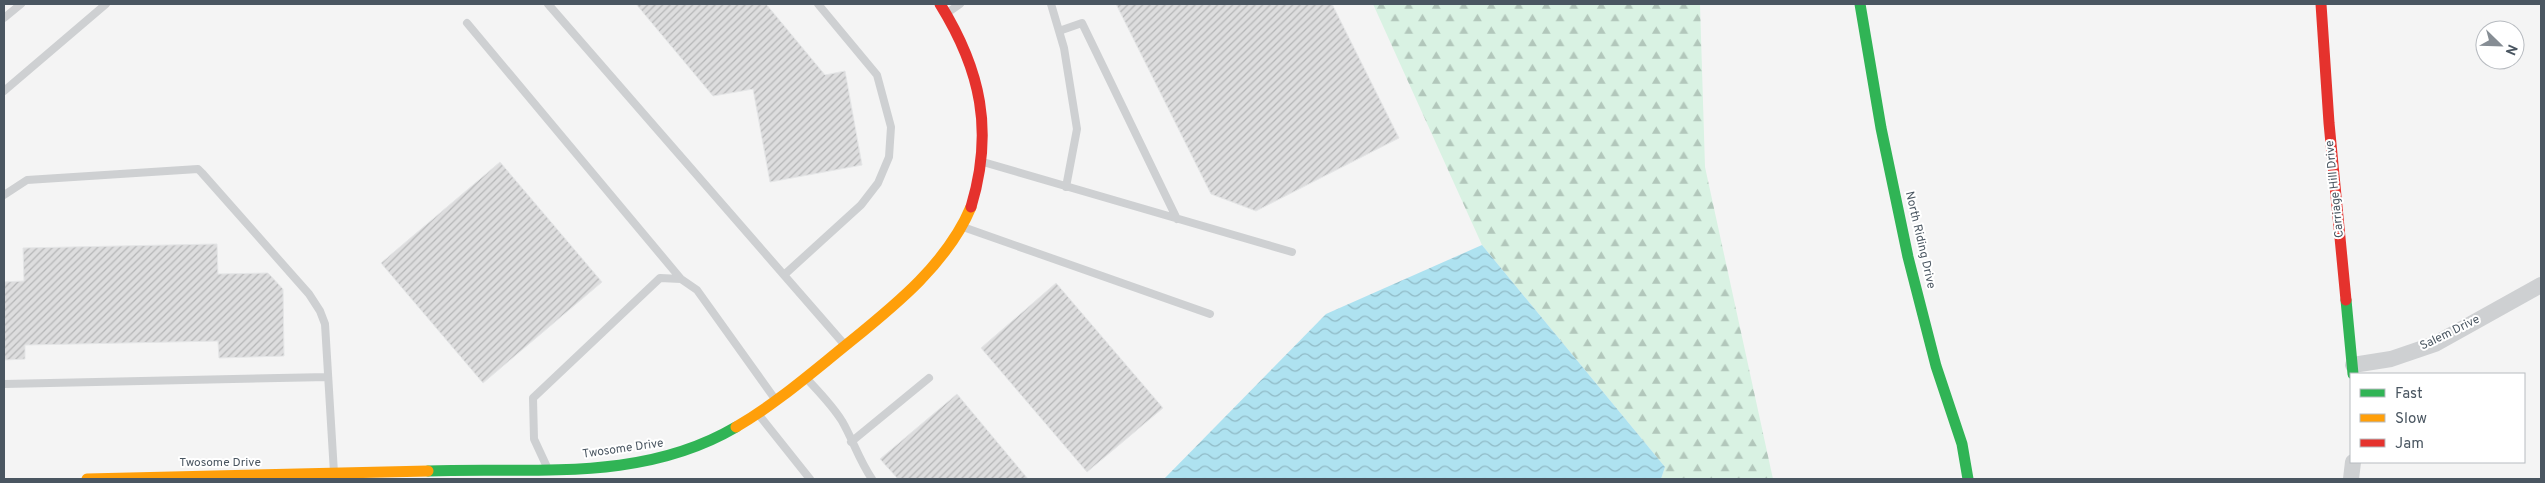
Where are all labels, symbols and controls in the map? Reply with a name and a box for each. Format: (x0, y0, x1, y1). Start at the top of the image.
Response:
north arrow (2475, 20, 2525, 70)
text: N (2501, 42, 2520, 57)
street label: Carriage Hill Drive (2322, 139, 2348, 239)
street label: North Riding Drive (1901, 190, 1939, 290)
street label: Salem Drive (2417, 312, 2483, 354)
legend (2350, 373, 2525, 463)
text: Fast (2395, 385, 2423, 404)
text: Slow (2395, 410, 2427, 429)
street label: Twosome Drive (581, 435, 665, 463)
text: Jam (2395, 435, 2424, 454)
street label: Twosome Drive (179, 455, 261, 471)

